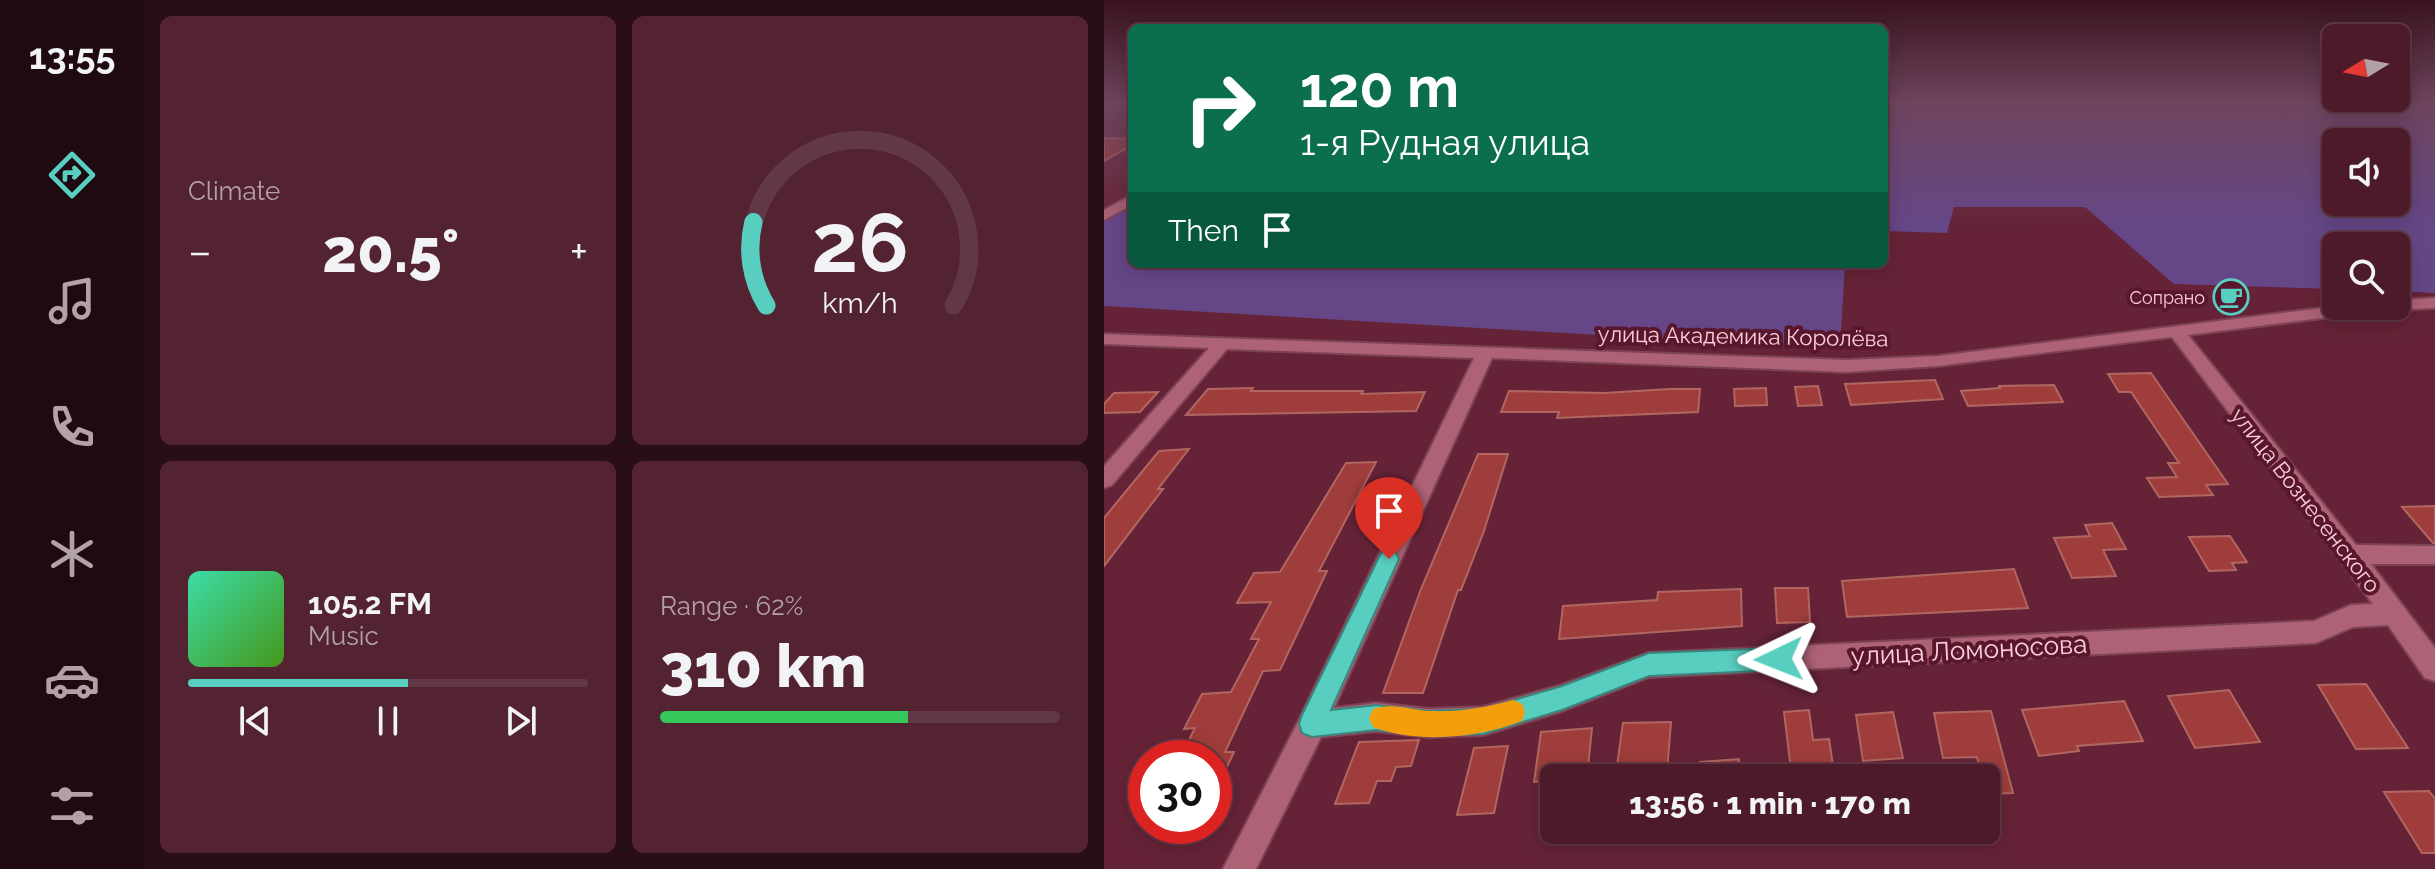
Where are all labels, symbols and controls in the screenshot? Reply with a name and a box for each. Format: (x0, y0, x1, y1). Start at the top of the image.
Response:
north arrow (2322, 24, 2410, 112)
map controls (2322, 24, 2410, 320)
text: 13:55 (29, 35, 115, 77)
text: 120 m (1300, 54, 1459, 120)
icon: right (1168, 56, 1272, 160)
text: 1-я Рудная улица (1300, 121, 1590, 163)
button: sound (2322, 128, 2410, 216)
icon: directions (44, 147, 100, 203)
text: Climate (188, 176, 280, 206)
text: 26 (811, 194, 909, 291)
icon: arrive (1255, 208, 1299, 252)
text: Then (1168, 213, 1239, 248)
text: 20.5° (322, 216, 459, 286)
text: − (188, 226, 212, 277)
text: + (570, 226, 588, 277)
button: search (2322, 232, 2410, 320)
icon: music (44, 273, 100, 329)
cafe icon: Сопрано (2212, 278, 2250, 316)
text: km/h (822, 286, 898, 320)
place label: Сопрано (2130, 287, 2205, 308)
street label: улица Академика Королёва (1597, 320, 1889, 352)
icon: phone (44, 399, 100, 455)
street label: улица Вознесенского (2226, 402, 2386, 598)
pin (1355, 477, 1423, 559)
icon: arrive (1367, 489, 1411, 533)
icon: climate (44, 526, 100, 582)
text: 105.2 FM (308, 586, 432, 621)
text: Range · 62% (660, 591, 803, 621)
position arrow (1737, 617, 1821, 701)
text: Music (308, 621, 379, 651)
street label: улица Ломоносова (1850, 629, 2088, 671)
text: 310 km (660, 631, 866, 701)
icon: car (44, 652, 100, 708)
icon: previous (233, 699, 277, 743)
icon: pause (366, 699, 410, 743)
icon: next (499, 699, 543, 743)
speed limit sign: 30 (1128, 740, 1232, 844)
icon: filters (44, 778, 100, 834)
text: 13:56 · 1 min · 170 m (1629, 786, 1911, 821)

